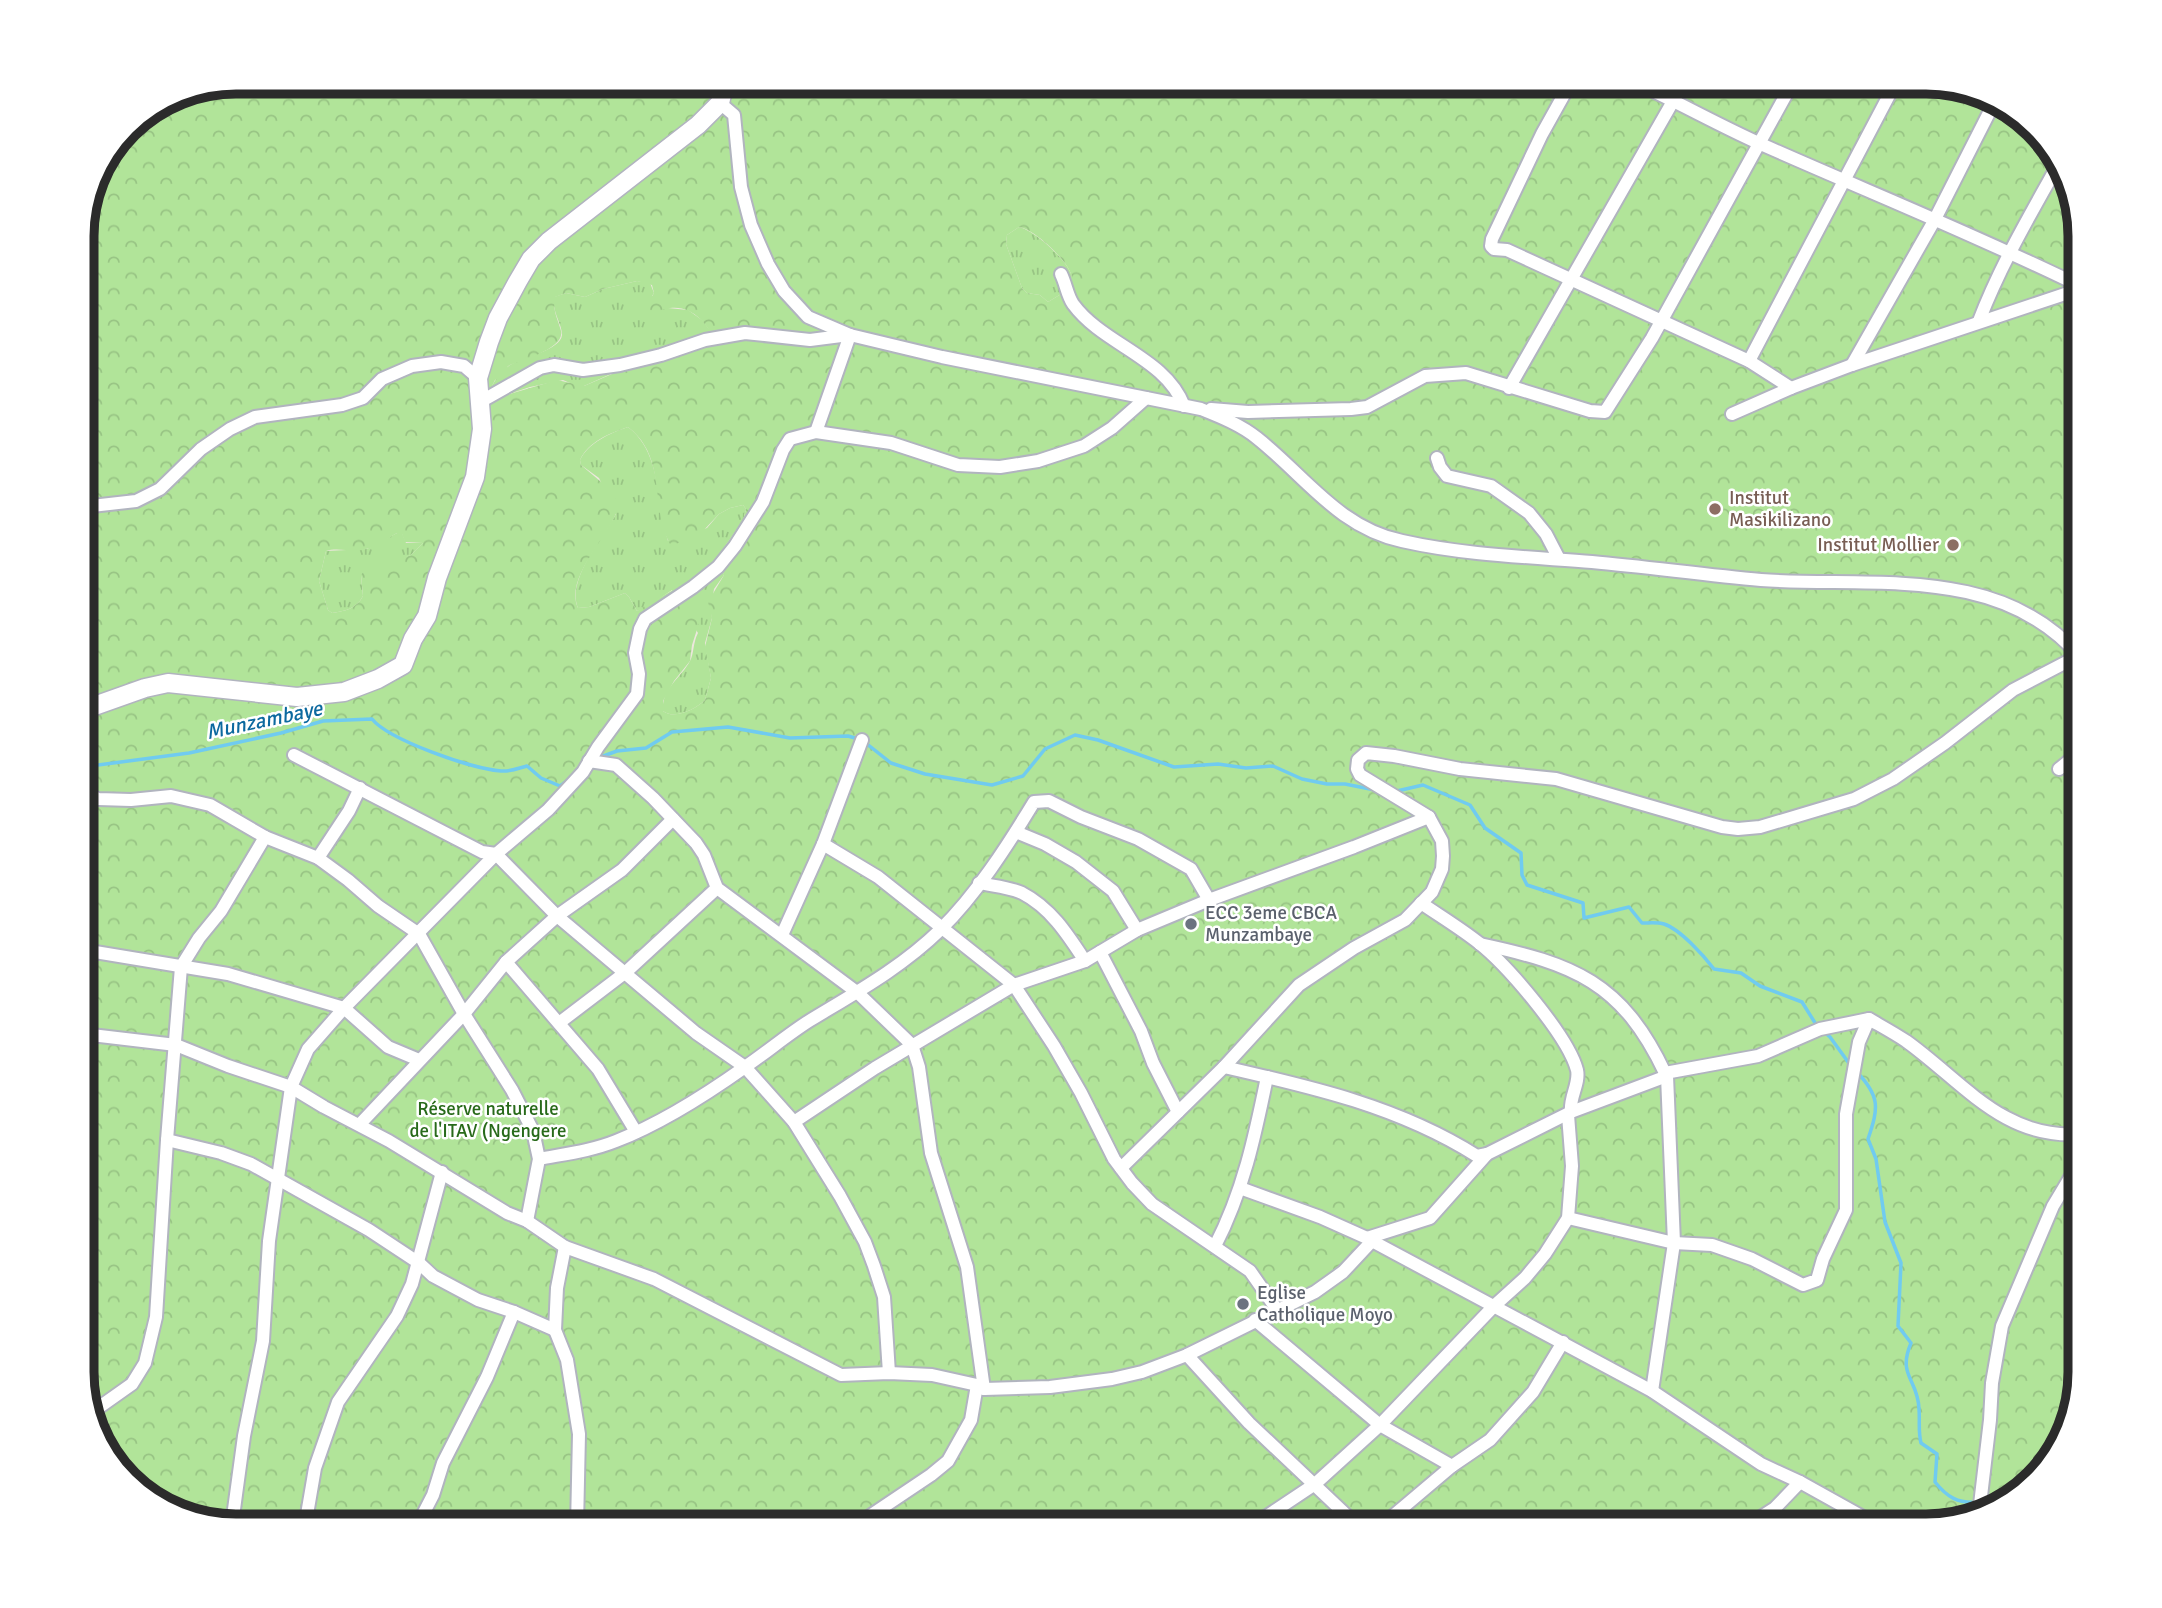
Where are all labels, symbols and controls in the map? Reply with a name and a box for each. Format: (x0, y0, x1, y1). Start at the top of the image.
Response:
place label: Institut Masikilizano (1729, 486, 1831, 532)
marker: Institut Masikilizano (1707, 501, 1723, 517)
place label: Institut Mollier (1817, 533, 1939, 557)
marker: Institut Mollier (1945, 537, 1961, 553)
water label: Munzambaye (203, 695, 326, 745)
place label: ECC 3eme CBCA Munzambaye (1205, 901, 1338, 947)
marker: ECC 3eme CBCA Munzambaye (1183, 916, 1199, 932)
park label: Réserve naturelle de l'ITAV (Ngengere (410, 1097, 566, 1143)
place label: Eglise Catholique Moyo (1257, 1281, 1393, 1327)
marker: Eglise Catholique Moyo (1235, 1296, 1251, 1312)

